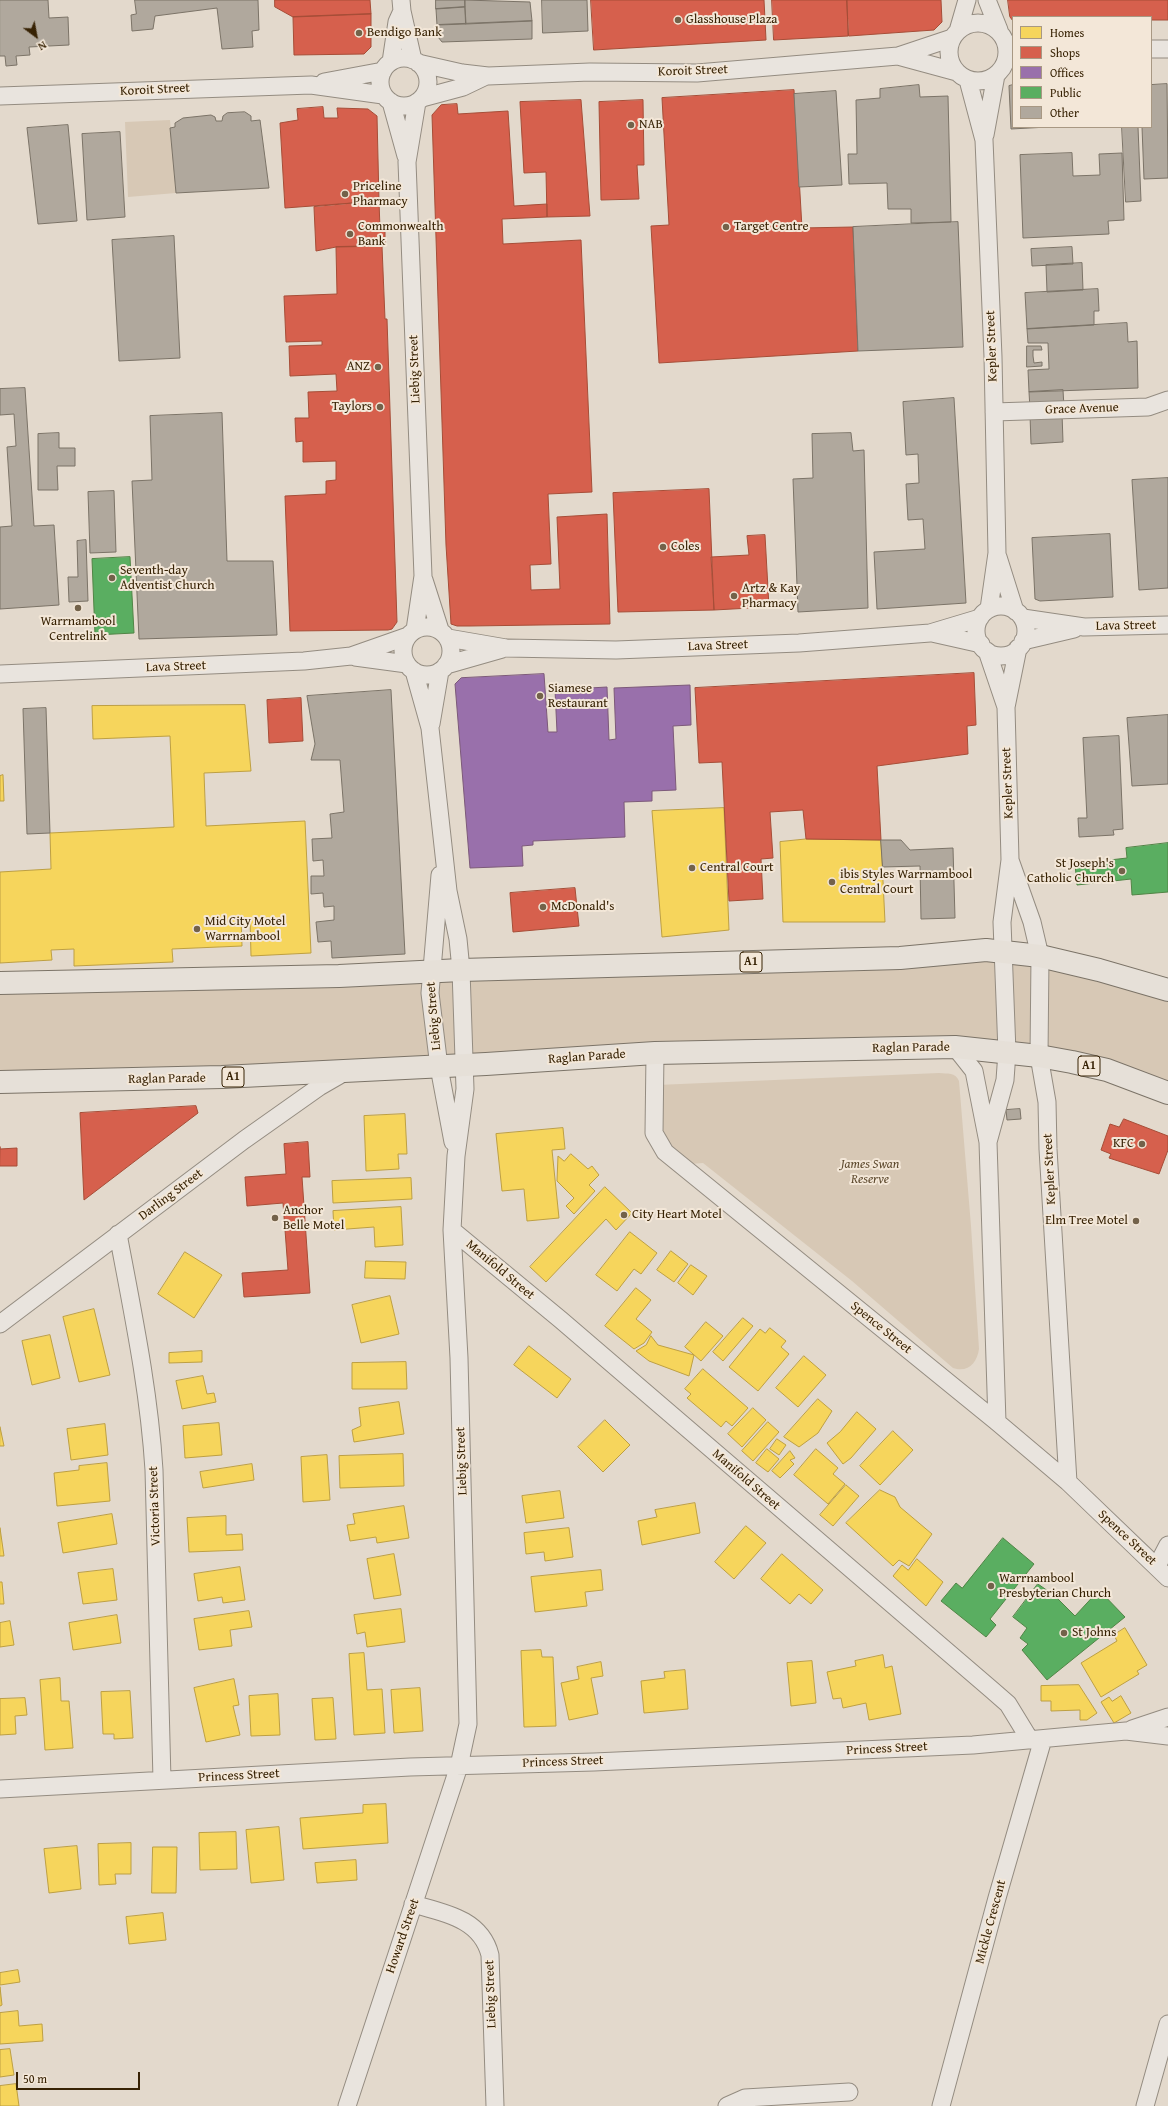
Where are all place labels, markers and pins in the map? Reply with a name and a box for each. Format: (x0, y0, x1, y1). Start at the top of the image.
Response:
place label: Glasshouse Plaza (686, 12, 777, 28)
marker: Glasshouse Plaza (673, 15, 683, 25)
place label: Bendigo Bank (367, 25, 442, 41)
marker: Bendigo Bank (354, 28, 364, 38)
place label: NAB (639, 117, 663, 133)
marker: NAB (626, 120, 636, 130)
place label: Priceline Pharmacy (353, 179, 408, 210)
marker: Priceline Pharmacy (340, 189, 350, 199)
place label: Commonwealth Bank (358, 219, 444, 250)
place label: Target Centre (734, 219, 809, 235)
marker: Target Centre (721, 222, 731, 232)
marker: Commonwealth Bank (345, 229, 355, 239)
place label: ANZ (347, 359, 370, 375)
marker: ANZ (373, 362, 383, 372)
place label: Taylors (332, 399, 372, 415)
marker: Taylors (375, 402, 385, 412)
place label: Coles (671, 539, 700, 555)
marker: Coles (658, 542, 668, 552)
place label: Seventh-day Adventist Church (120, 563, 215, 594)
marker: Seventh-day Adventist Church (107, 573, 117, 583)
place label: Artz & Kay Pharmacy (742, 581, 800, 612)
marker: Artz & Kay Pharmacy (729, 591, 739, 601)
marker: Warrnambool Centrelink (73, 603, 83, 613)
place label: Warrnambool Centrelink (40, 614, 116, 645)
place label: Siamese Restaurant (548, 681, 608, 712)
marker: Siamese Restaurant (535, 691, 545, 701)
place label: St Joseph's Catholic Church (1027, 856, 1114, 887)
place label: Central Court (700, 860, 774, 876)
marker: Central Court (687, 863, 697, 873)
marker: St Joseph's Catholic Church (1117, 866, 1127, 876)
place label: ibis Styles Warrnambool Central Court (840, 867, 972, 898)
marker: ibis Styles Warrnambool Central Court (827, 877, 837, 887)
place label: McDonald's (551, 899, 614, 915)
marker: McDonald's (538, 902, 548, 912)
place label: Mid City Motel Warrnambool (205, 914, 285, 945)
marker: Mid City Motel Warrnambool (192, 924, 202, 934)
place label: KFC (1113, 1136, 1134, 1152)
marker: KFC (1137, 1139, 1147, 1149)
place label: Anchor Belle Motel (283, 1203, 344, 1234)
place label: City Heart Motel (632, 1207, 722, 1223)
marker: City Heart Motel (619, 1210, 629, 1220)
marker: Anchor Belle Motel (270, 1213, 280, 1223)
place label: Elm Tree Motel (1045, 1213, 1128, 1229)
marker: Elm Tree Motel (1131, 1216, 1141, 1226)
place label: Warrnambool Presbyterian Church (999, 1571, 1111, 1602)
marker: Warrnambool Presbyterian Church (986, 1581, 996, 1591)
place label: St Johns (1072, 1625, 1116, 1641)
marker: St Johns (1059, 1628, 1069, 1638)

